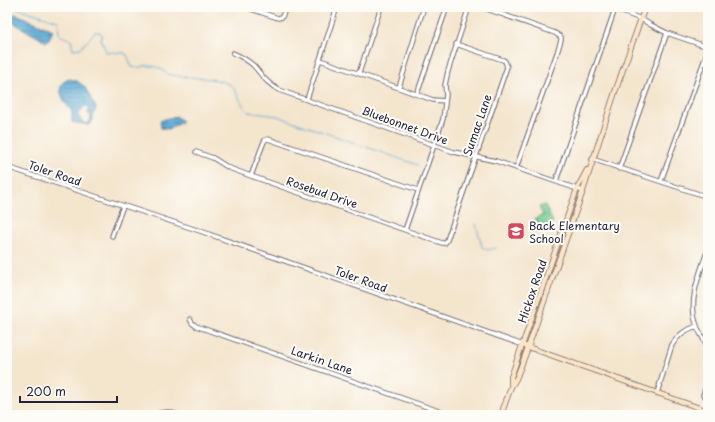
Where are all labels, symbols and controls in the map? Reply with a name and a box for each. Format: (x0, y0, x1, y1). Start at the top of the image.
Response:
street label: Sumac Lane (458, 92, 496, 158)
street label: Bluebonnet Drive (360, 102, 451, 148)
street label: Toler Road (26, 156, 84, 190)
street label: Rosebud Drive (284, 172, 360, 212)
place label: Back Elementary School (529, 217, 620, 247)
school or university icon: Back Elementary School (506, 221, 526, 241)
street label: Hickox Road (513, 257, 551, 325)
street label: Toler Road (332, 262, 390, 296)
street label: Larkin Lane (289, 342, 355, 378)
scale bar (20, 378, 117, 404)
text: 200 m (26, 382, 66, 400)

